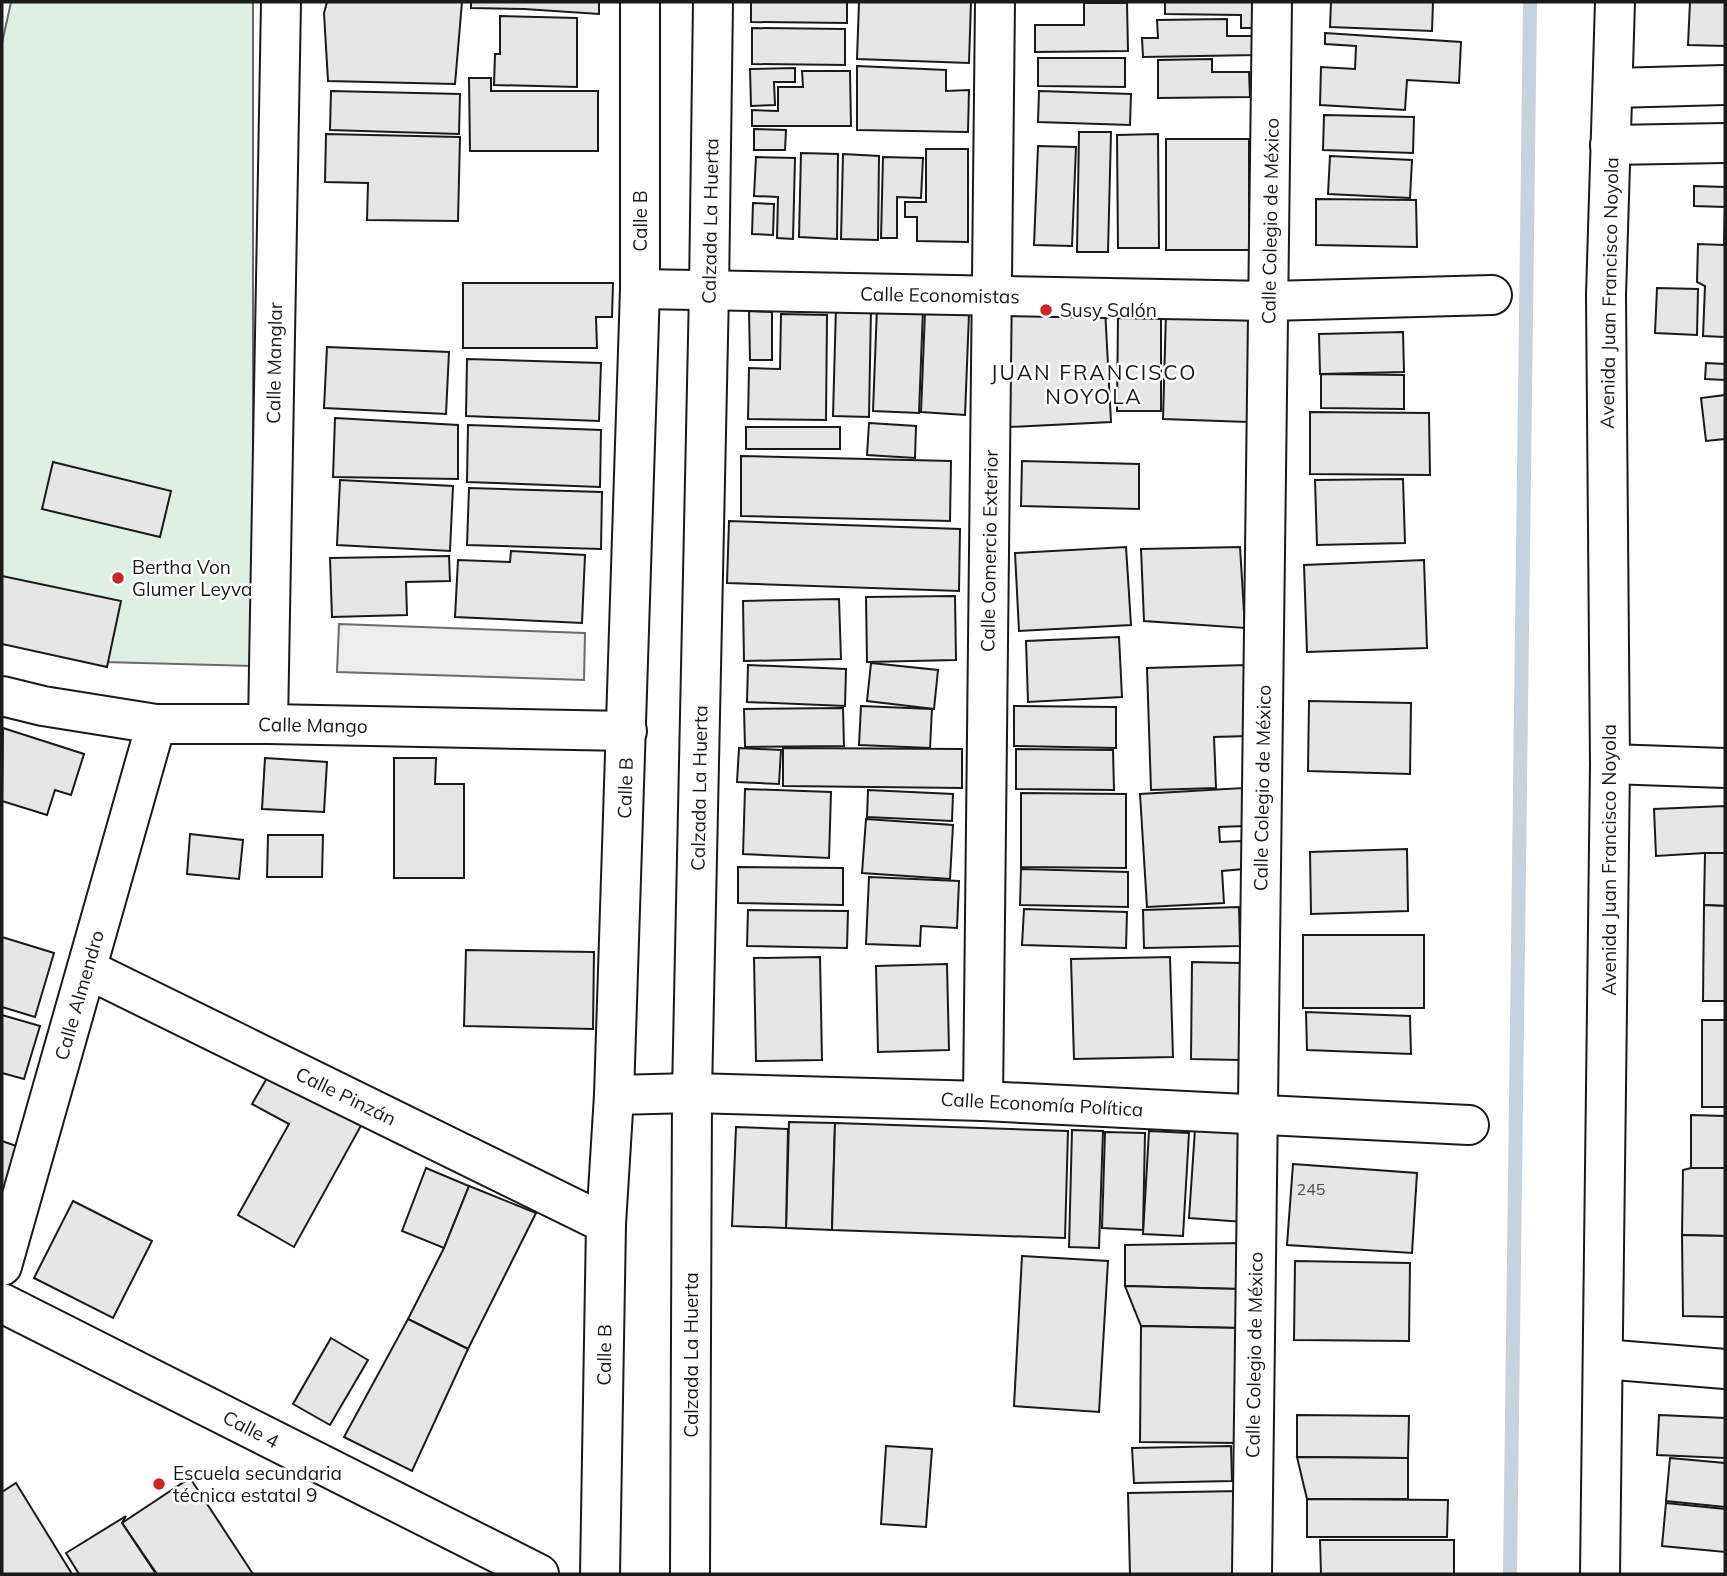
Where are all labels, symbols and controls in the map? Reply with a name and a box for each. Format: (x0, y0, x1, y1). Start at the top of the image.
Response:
street label: Calle Colegio de México (1256, 118, 1284, 324)
street label: Calzada La Huerta (697, 138, 723, 304)
street label: Avenida Juan Francisco Noyola (1595, 157, 1623, 429)
street label: Calle B (628, 190, 652, 252)
street label: Calle Economistas (860, 282, 1020, 308)
place label: Susy Salón (1060, 298, 1157, 322)
street label: Calle Manglar (261, 302, 287, 424)
marker: Susy Salón (1038, 302, 1054, 318)
district label: JUAN FRANCISCO NOYOLA (991, 359, 1197, 409)
street label: Calle Comercio Exterior (975, 449, 1003, 652)
place label: Bertha Von Glumer Leyva (132, 555, 252, 601)
marker: Bertha Von Glumer Leyva (110, 570, 126, 586)
street label: Calle Colegio de México (1248, 685, 1276, 891)
street label: Calzada La Huerta (686, 705, 712, 871)
street label: Calle Mango (258, 712, 368, 738)
street label: Avenida Juan Francisco Noyola (1597, 724, 1621, 996)
street label: Calle B (612, 757, 638, 819)
street label: Calle Almendro (49, 927, 109, 1063)
street label: Calle Pinzán (292, 1061, 400, 1131)
street label: Calle Economía Política (940, 1087, 1144, 1121)
house number: 245 (1297, 1179, 1325, 1199)
street label: Calle Colegio de México (1240, 1252, 1268, 1458)
street label: Calzada La Huerta (679, 1272, 703, 1438)
street label: Calle B (591, 1324, 617, 1386)
street label: Calle 4 (219, 1405, 283, 1453)
place label: Escuela secundaria técnica estatal 9 (173, 1461, 342, 1507)
marker: Escuela secundaria técnica estatal 9 (151, 1476, 167, 1492)

